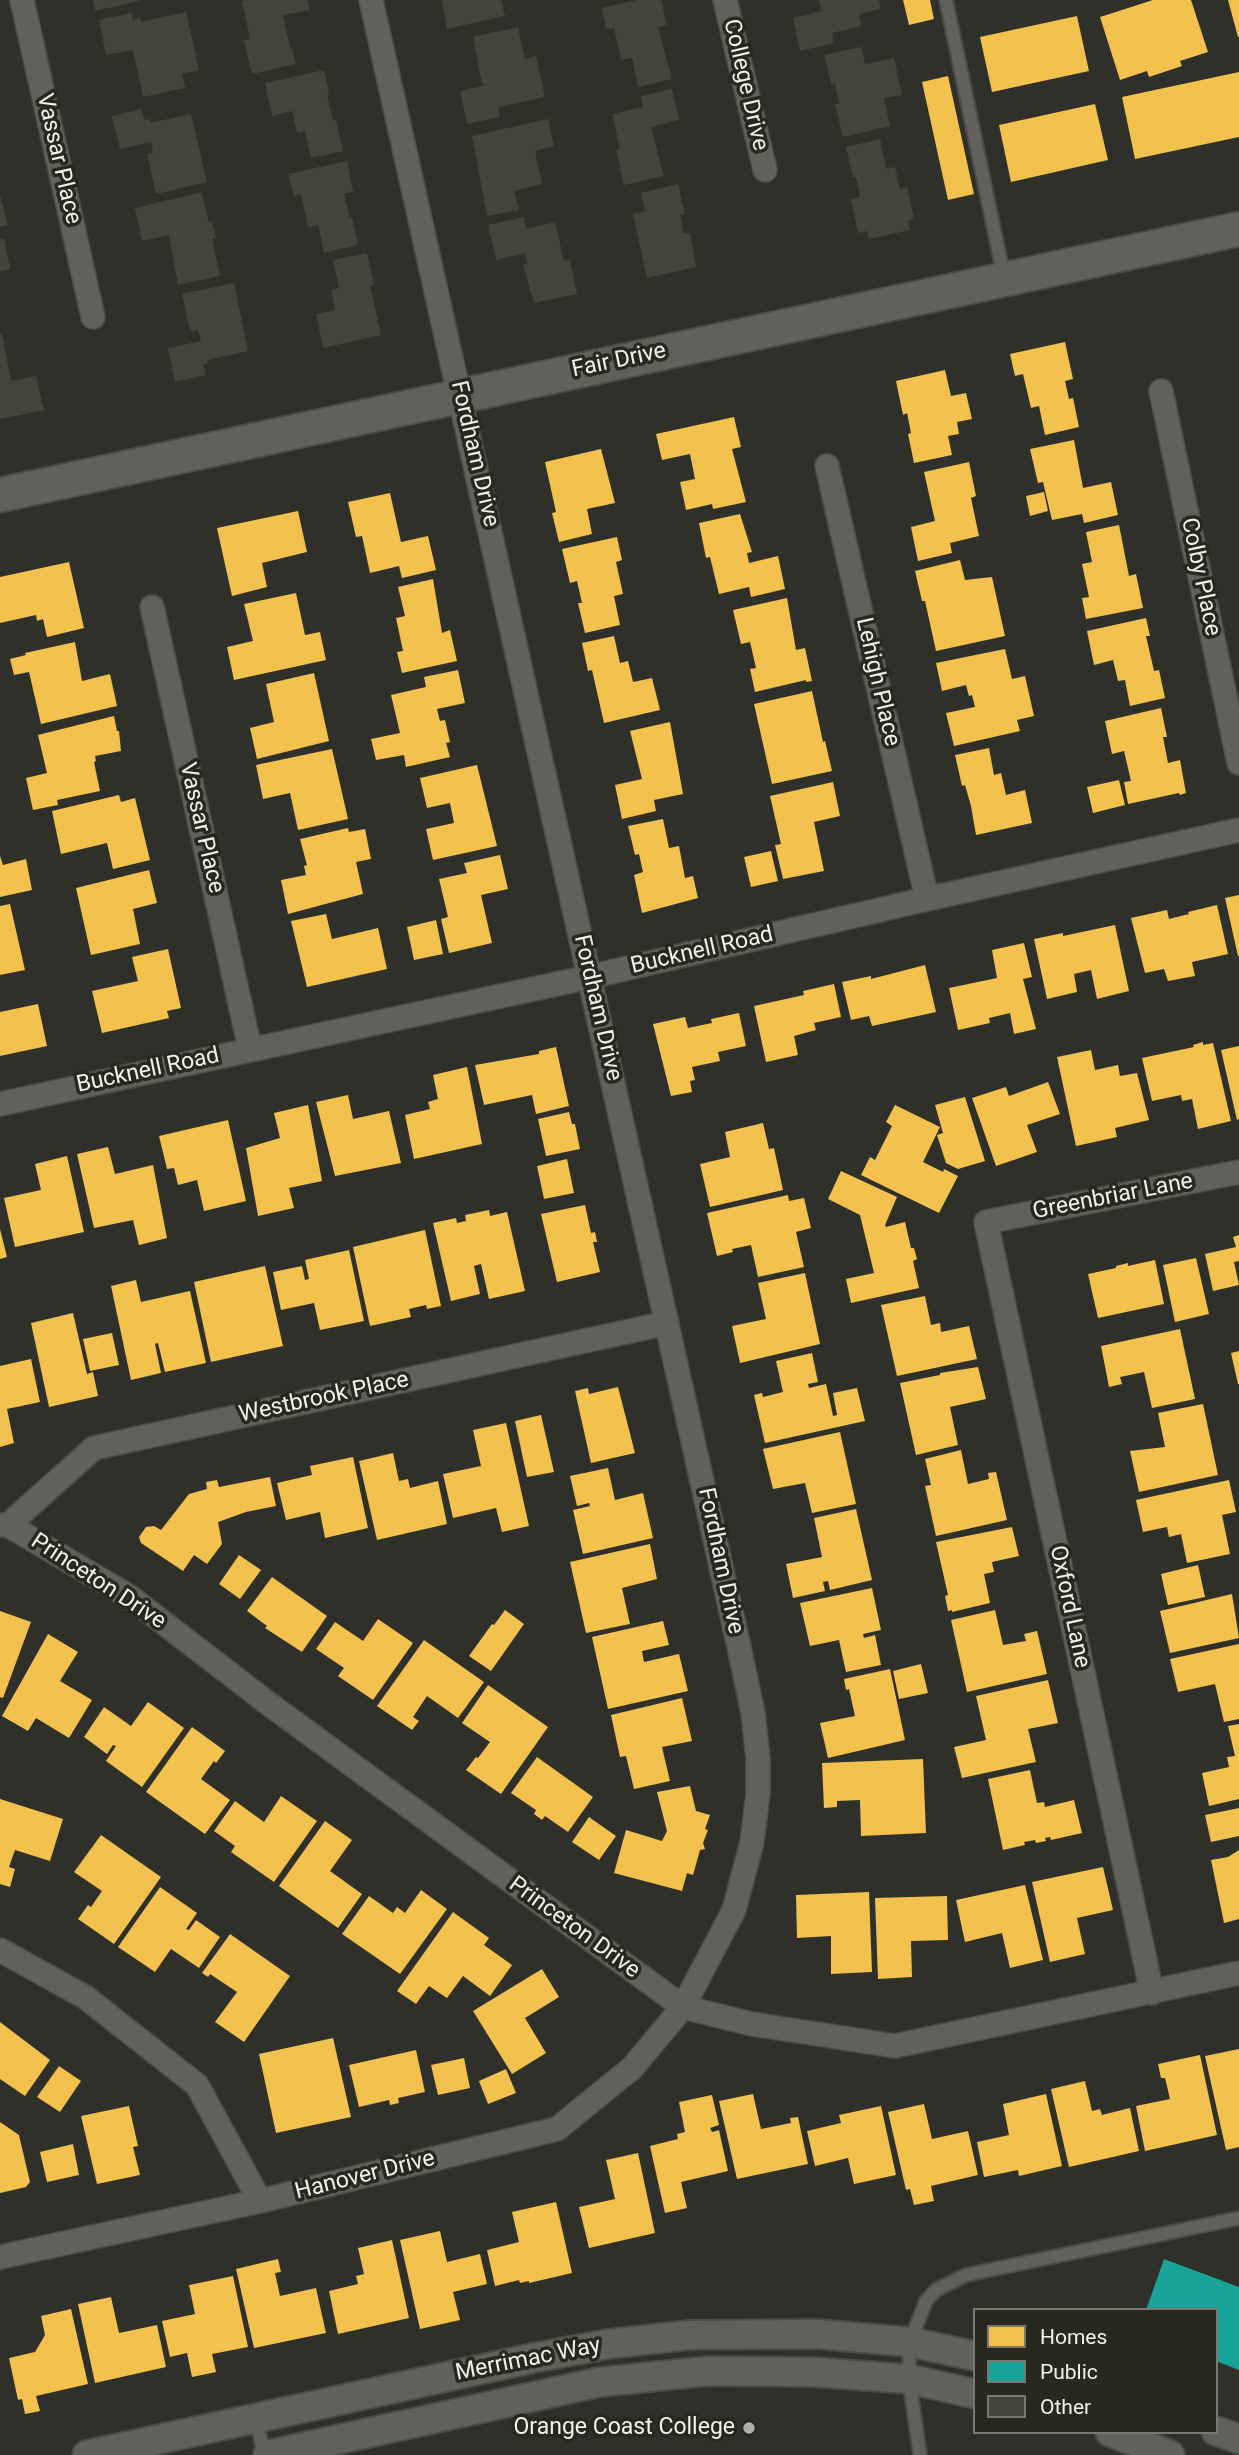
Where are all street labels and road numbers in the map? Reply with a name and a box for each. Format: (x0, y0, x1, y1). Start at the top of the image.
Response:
street label: College Drive (716, 17, 774, 153)
street label: Vassar Place (30, 91, 86, 227)
street label: Fair Drive (569, 338, 669, 384)
street label: Fordham Drive (444, 378, 504, 530)
street label: Colby Place (1174, 515, 1226, 639)
street label: Lehigh Place (849, 615, 905, 749)
street label: Vassar Place (173, 760, 229, 896)
street label: Bucknell Road (628, 921, 776, 981)
street label: Fordham Drive (567, 932, 627, 1084)
street label: Bucknell Road (74, 1042, 222, 1100)
street label: Greenbriar Lane (1031, 1168, 1195, 1226)
street label: Westbrook Place (237, 1367, 411, 1429)
street label: Fordham Drive (691, 1485, 749, 1637)
street label: Princeton Drive (25, 1528, 171, 1636)
street label: Oxford Lane (1043, 1543, 1095, 1671)
street label: Princeton Drive (503, 1871, 645, 1985)
street label: Hanover Drive (292, 2145, 438, 2207)
street label: Merrimac Way (453, 2332, 603, 2388)

